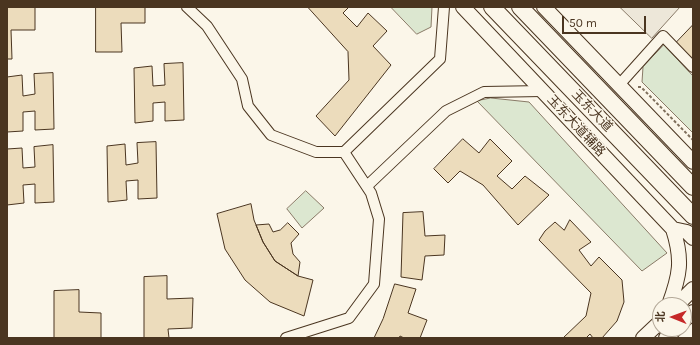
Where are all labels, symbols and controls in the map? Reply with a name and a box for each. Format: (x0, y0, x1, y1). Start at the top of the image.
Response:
scale bar (564, 8, 648, 34)
text: 50 m (569, 16, 597, 30)
street label: 玉东大道 (568, 87, 616, 135)
street label: 玉东大道辅路 (544, 92, 608, 160)
north arrow (652, 297, 692, 337)
text: 北 (654, 311, 667, 322)

